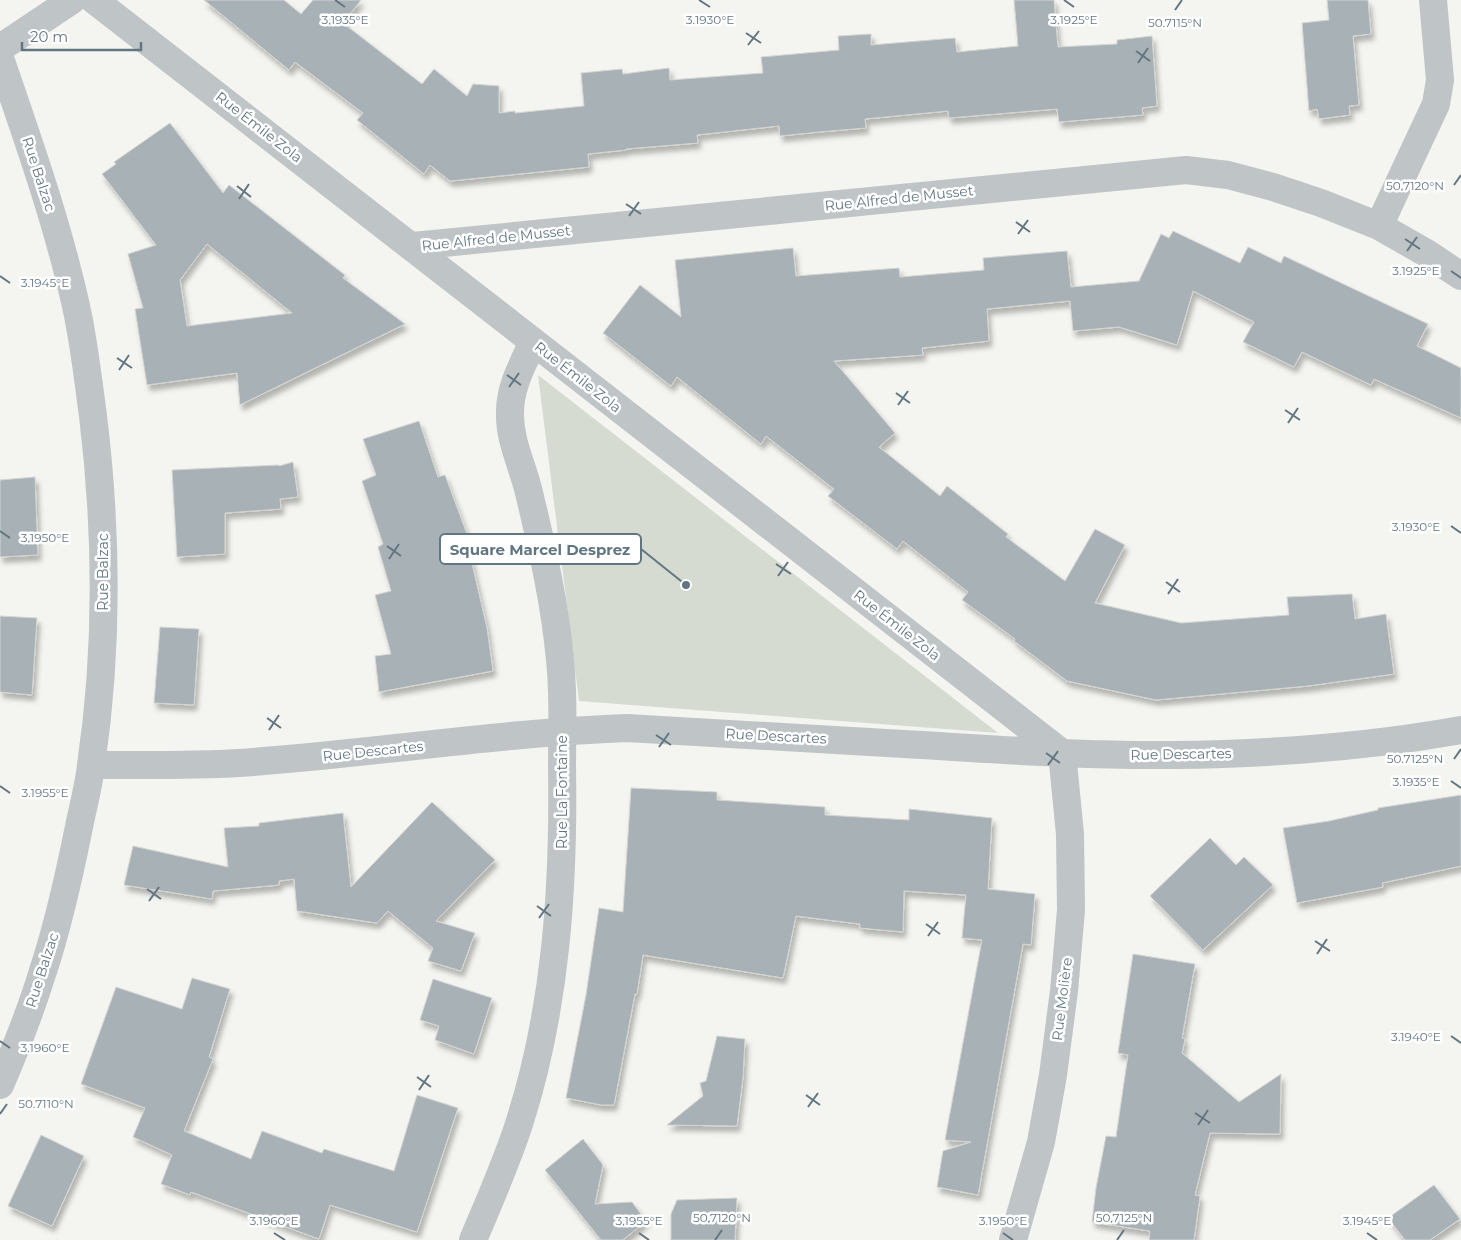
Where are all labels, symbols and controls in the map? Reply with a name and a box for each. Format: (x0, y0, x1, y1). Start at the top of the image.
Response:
text: 3.1935°E (321, 12, 369, 27)
text: 3.1930°E (686, 12, 734, 27)
text: 3.1925°E (1050, 12, 1098, 27)
text: 50.7115°N (1148, 15, 1202, 30)
scale bar (22, 20, 141, 52)
text: 20 m (30, 27, 68, 46)
street label: Rue Émile Zola (212, 88, 306, 166)
street label: Rue Balzac (18, 134, 60, 214)
text: 50.7120°N (1386, 178, 1444, 193)
street label: Rue Alfred de Musset (824, 181, 975, 215)
street label: Rue Alfred de Musset (421, 221, 572, 255)
text: 3.1925°E (1392, 263, 1440, 278)
text: 3.1945°E (21, 275, 69, 290)
street label: Rue Émile Zola (531, 338, 625, 416)
text: 3.1930°E (1392, 519, 1440, 534)
text: 3.1950°E (21, 530, 69, 545)
street label: Rue Balzac (94, 533, 112, 611)
callout: Square Marcel Desprez (440, 534, 641, 564)
text: Square Marcel Desprez (450, 540, 630, 559)
street label: Rue Émile Zola (850, 586, 944, 664)
street label: Rue Descartes (725, 724, 827, 748)
street label: Rue La Fontaine (553, 735, 571, 849)
street label: Rue Descartes (322, 737, 424, 765)
street label: Rue Descartes (1130, 744, 1232, 764)
text: 50.7125°N (1387, 751, 1443, 766)
text: 3.1935°E (1392, 774, 1440, 789)
text: 3.1955°E (21, 785, 69, 800)
street label: Rue Balzac (21, 930, 63, 1010)
street label: Rue Molière (1048, 956, 1076, 1042)
text: 3.1940°E (1391, 1029, 1441, 1044)
text: 3.1960°E (20, 1040, 70, 1055)
text: 50.7110°N (18, 1096, 74, 1111)
text: 50.7120°N (693, 1210, 751, 1225)
text: 50.7125°N (1096, 1210, 1152, 1225)
text: 3.1960°E (249, 1213, 299, 1228)
text: 3.1955°E (615, 1213, 663, 1228)
text: 3.1950°E (979, 1213, 1027, 1228)
text: 3.1945°E (1343, 1213, 1391, 1228)

